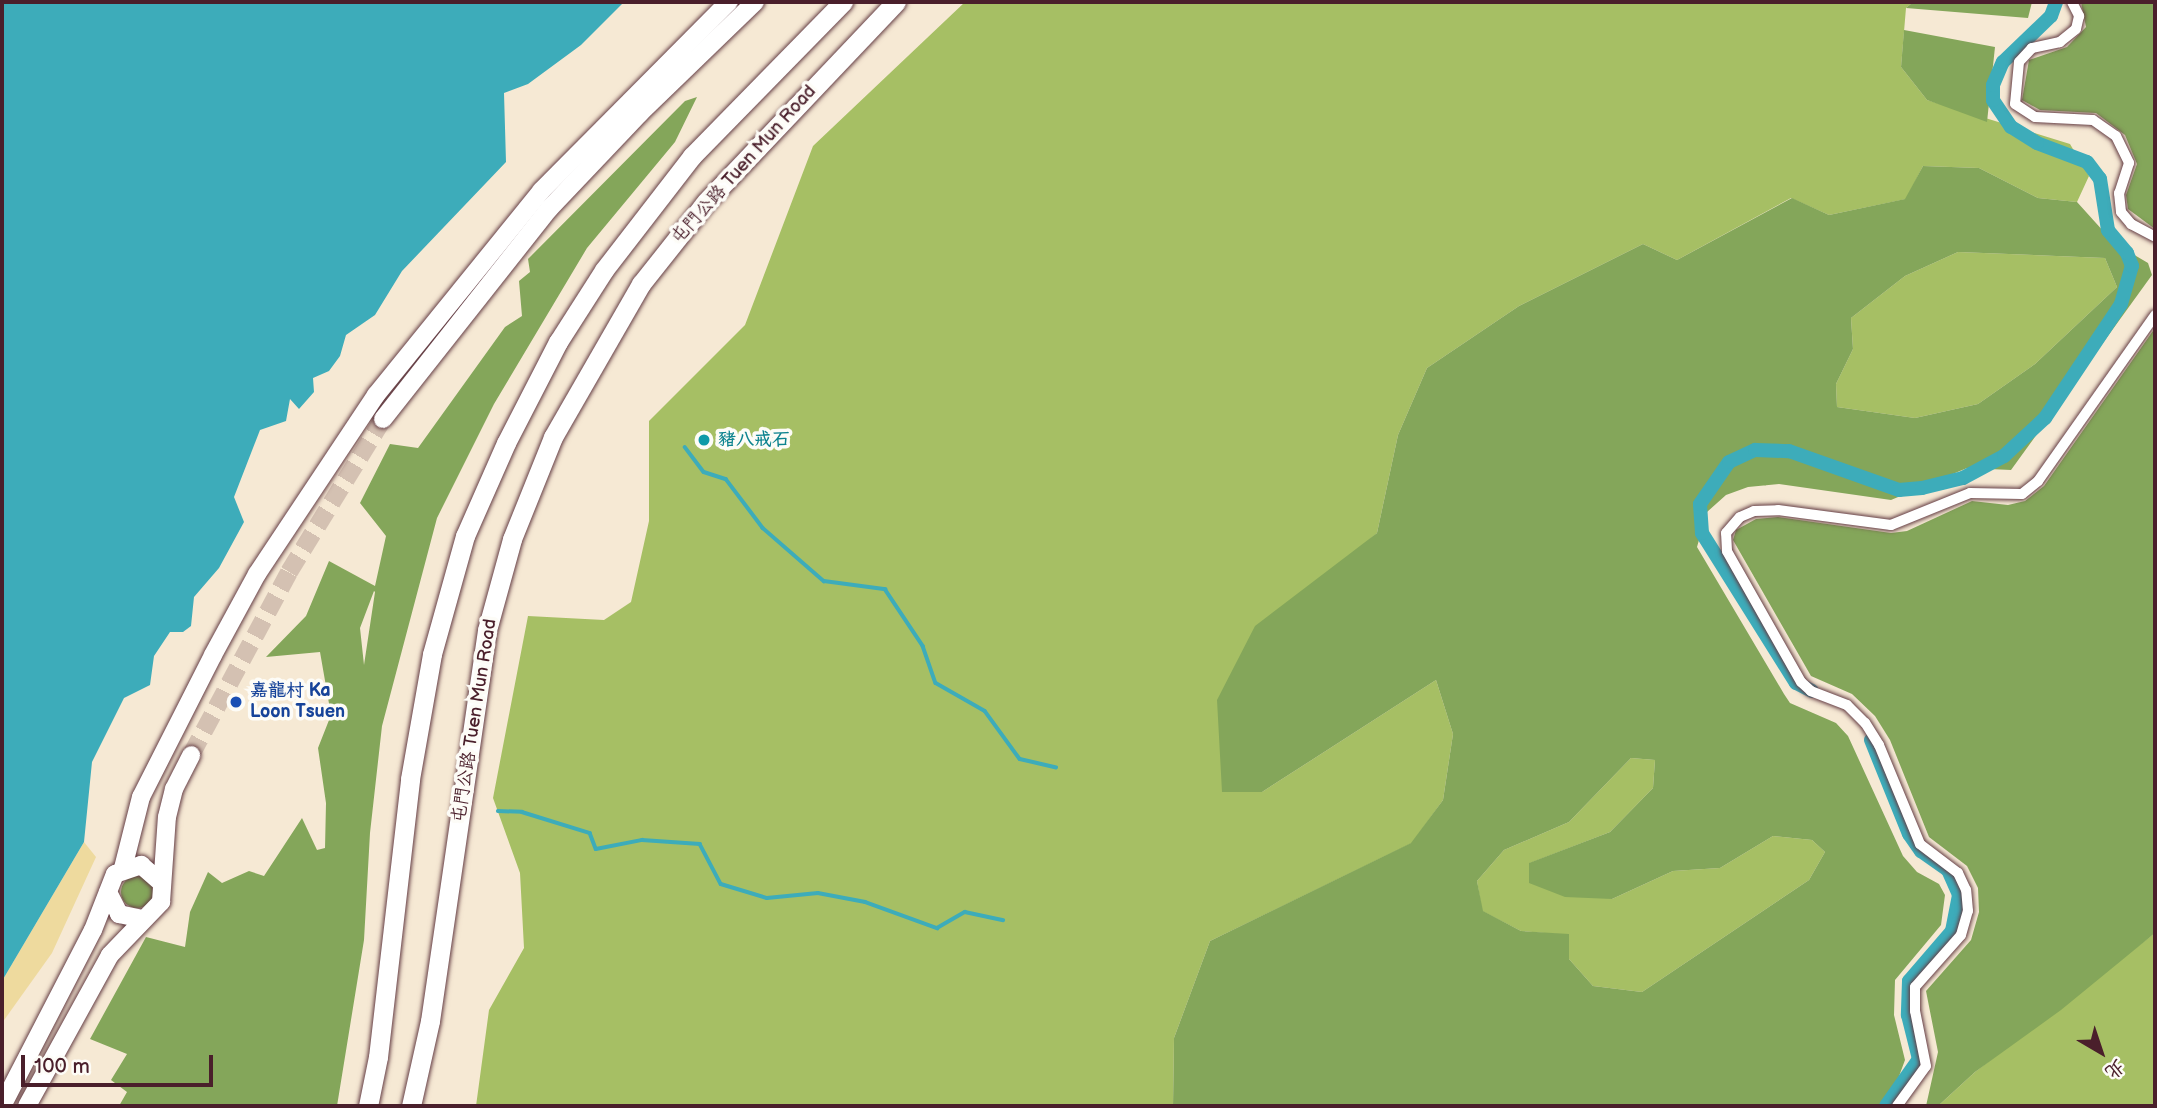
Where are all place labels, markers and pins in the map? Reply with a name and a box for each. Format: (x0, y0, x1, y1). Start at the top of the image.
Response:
place label: 豬八戒石 (718, 429, 790, 451)
marker: 豬八戒石 (696, 432, 712, 448)
place label: 嘉龍村 Ka Loon Tsuen (250, 681, 345, 724)
marker: 嘉龍村 Ka Loon Tsuen (228, 694, 244, 710)

